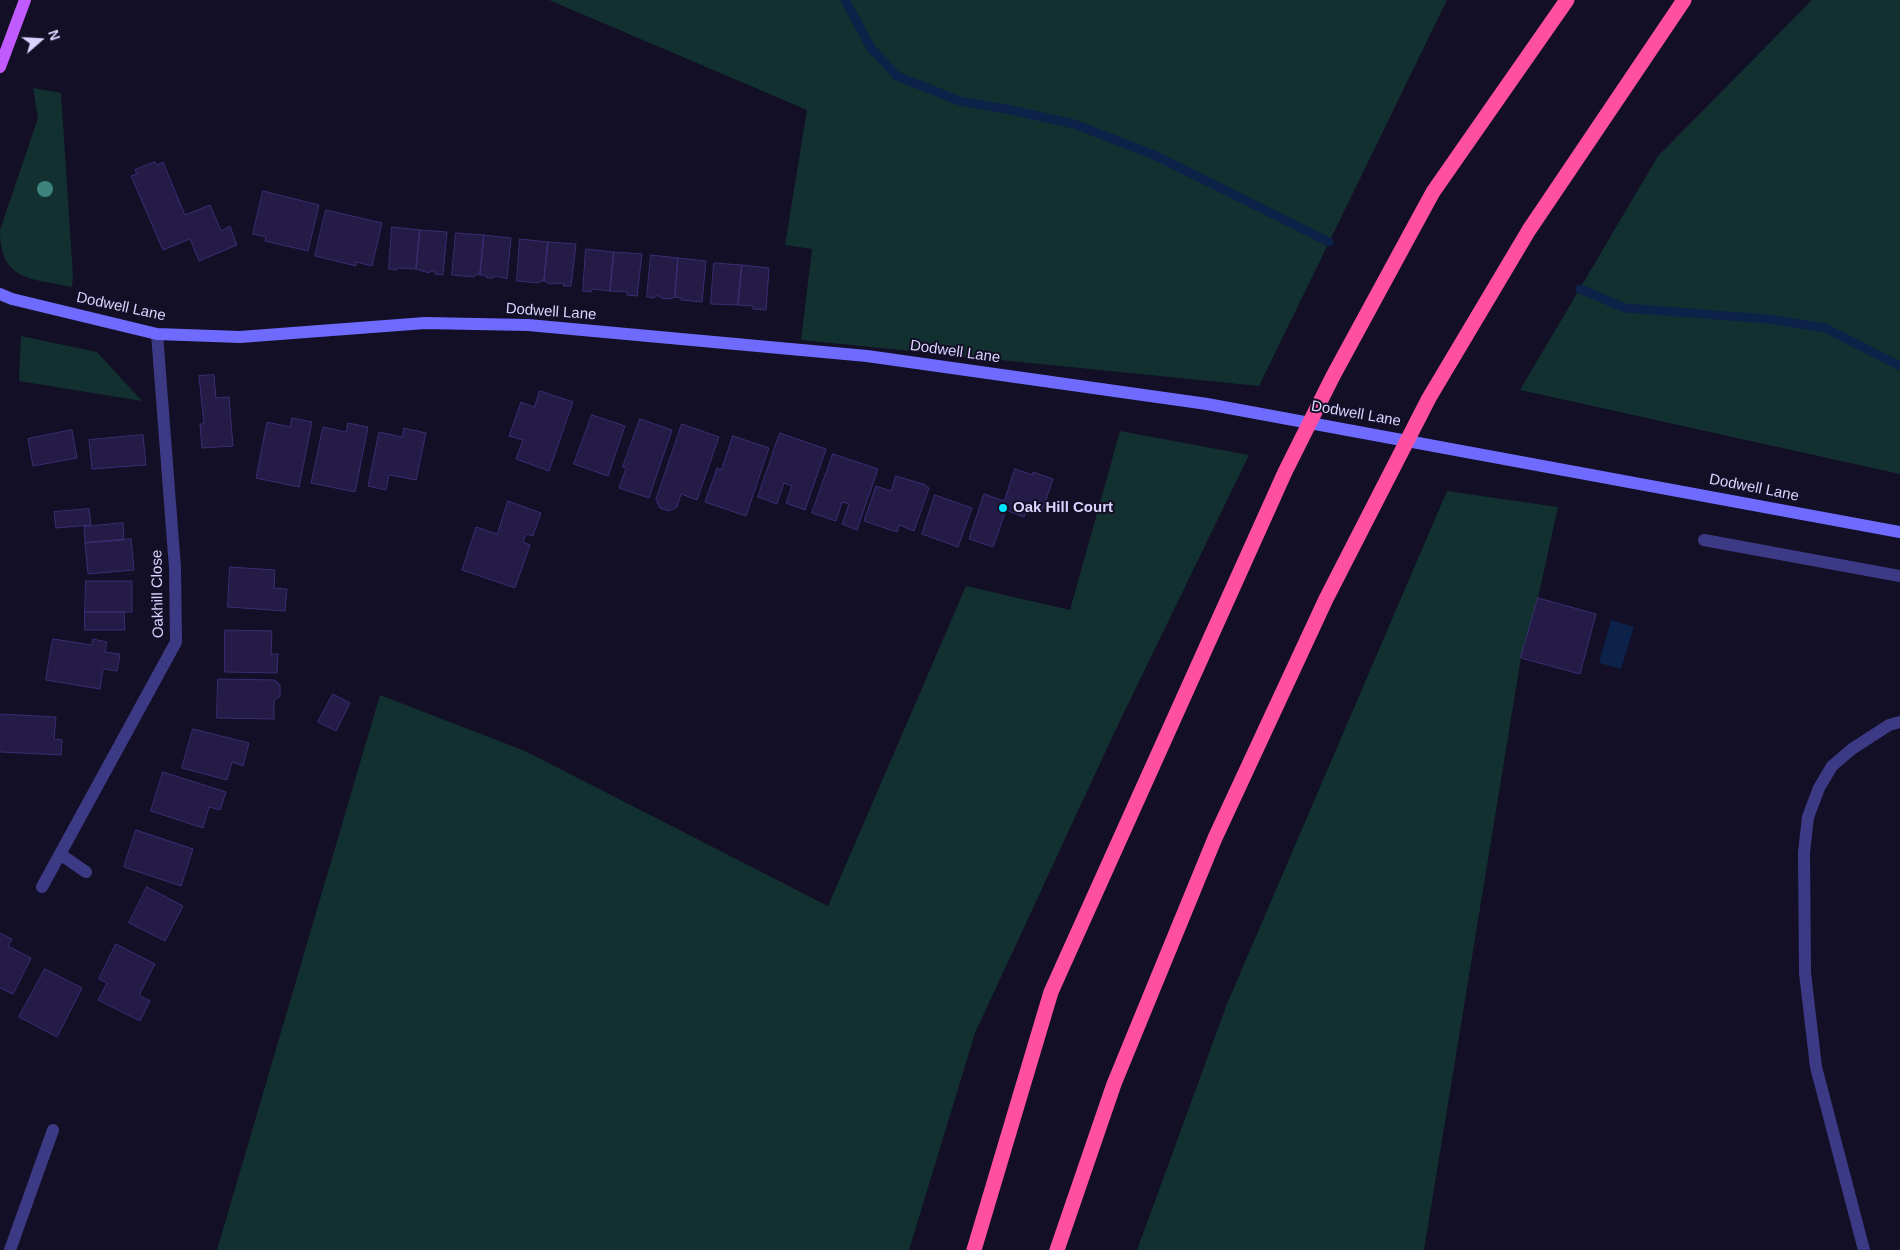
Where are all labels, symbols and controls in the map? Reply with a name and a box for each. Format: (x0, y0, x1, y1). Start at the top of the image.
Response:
north arrow (15, 15, 65, 65)
text: N (45, 28, 63, 43)
street label: Dodwell Lane (75, 289, 167, 325)
street label: Dodwell Lane (505, 300, 597, 324)
street label: Dodwell Lane (909, 337, 1001, 367)
street label: Dodwell Lane (1310, 397, 1402, 431)
street label: Dodwell Lane (1708, 470, 1800, 506)
place label: Oak Hill Court (1013, 499, 1113, 517)
marker: Oak Hill Court (997, 502, 1009, 514)
street label: Oakhill Close (148, 550, 168, 638)

